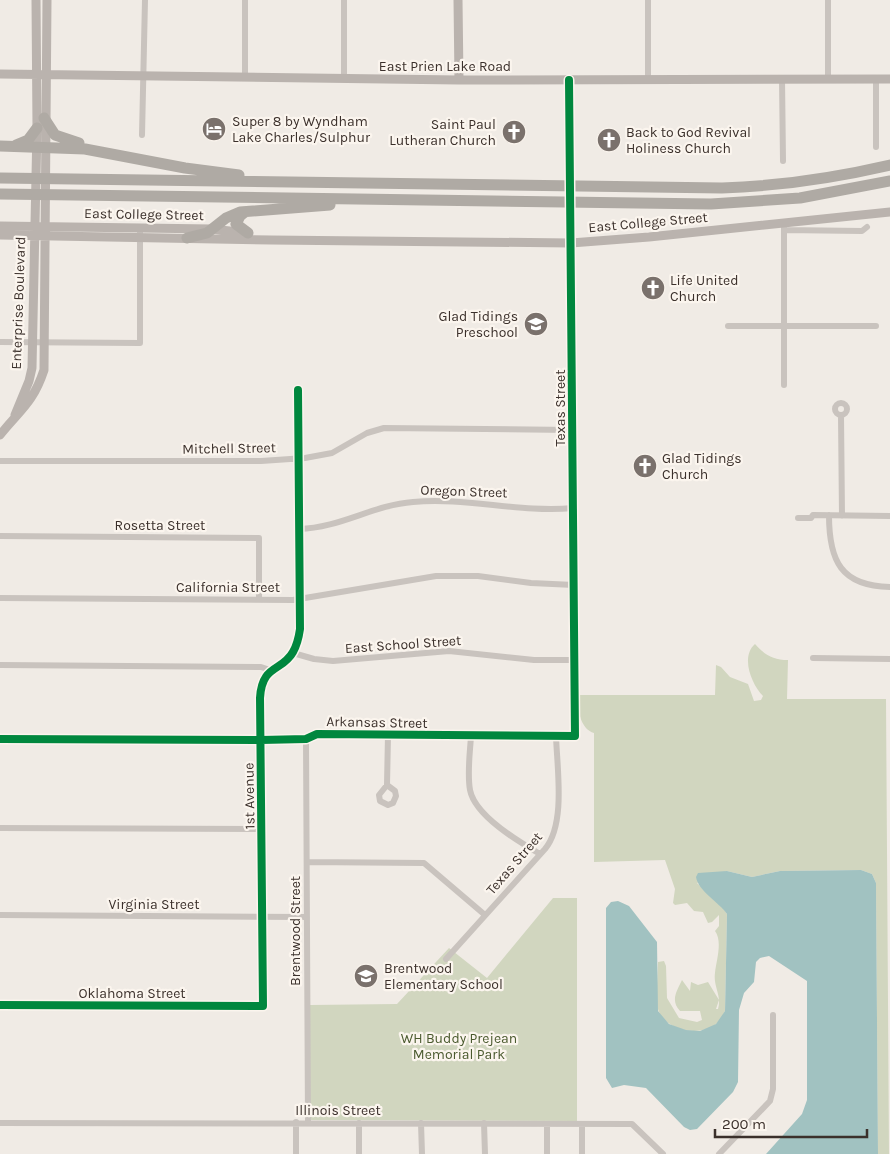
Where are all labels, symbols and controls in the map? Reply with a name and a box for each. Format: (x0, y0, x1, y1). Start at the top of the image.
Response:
street label: East Prien Lake Road (379, 58, 511, 75)
place label: Super 8 by Wyndham Lake Charles/Sulphur (232, 113, 371, 146)
hotel icon: Super 8 by Wyndham Lake Charles/Sulphur (201, 116, 227, 142)
place label: Saint Paul Lutheran Church (389, 116, 496, 149)
church icon: Saint Paul Lutheran Church (501, 119, 527, 145)
place label: Back to God Revival Holiness Church (626, 124, 751, 157)
church icon: Back to God Revival Holiness Church (596, 127, 622, 153)
street label: East College Street (84, 205, 204, 224)
street label: East College Street (588, 209, 708, 236)
street label: Enterprise Boulevard (8, 236, 29, 370)
place label: Life United Church (670, 272, 739, 305)
church icon: Life United Church (640, 275, 666, 301)
place label: Glad Tidings Preschool (438, 308, 518, 341)
school or university icon: Glad Tidings Preschool (523, 311, 549, 337)
street label: Texas Street (552, 369, 569, 447)
street label: Mitchell Street (182, 439, 276, 458)
place label: Glad Tidings Church (662, 450, 742, 483)
church icon: Glad Tidings Church (632, 453, 658, 479)
street label: Oregon Street (420, 481, 508, 502)
street label: Rosetta Street (115, 517, 205, 534)
street label: California Street (176, 579, 280, 596)
street label: East School Street (344, 632, 462, 657)
street label: Arkansas Street (326, 713, 428, 732)
street label: 1st Avenue (240, 763, 259, 829)
street label: Texas Street (483, 829, 546, 898)
street label: Brentwood Street (287, 876, 304, 986)
street label: Virginia Street (108, 896, 200, 913)
place label: Brentwood Elementary School (384, 960, 503, 993)
school or university icon: Brentwood Elementary School (353, 963, 379, 989)
street label: Oklahoma Street (78, 985, 186, 1002)
park label: WH Buddy Prejean Memorial Park (401, 1030, 517, 1063)
street label: Illinois Street (295, 1102, 381, 1119)
scale bar (715, 1106, 868, 1138)
text: 200 m (722, 1115, 766, 1133)

